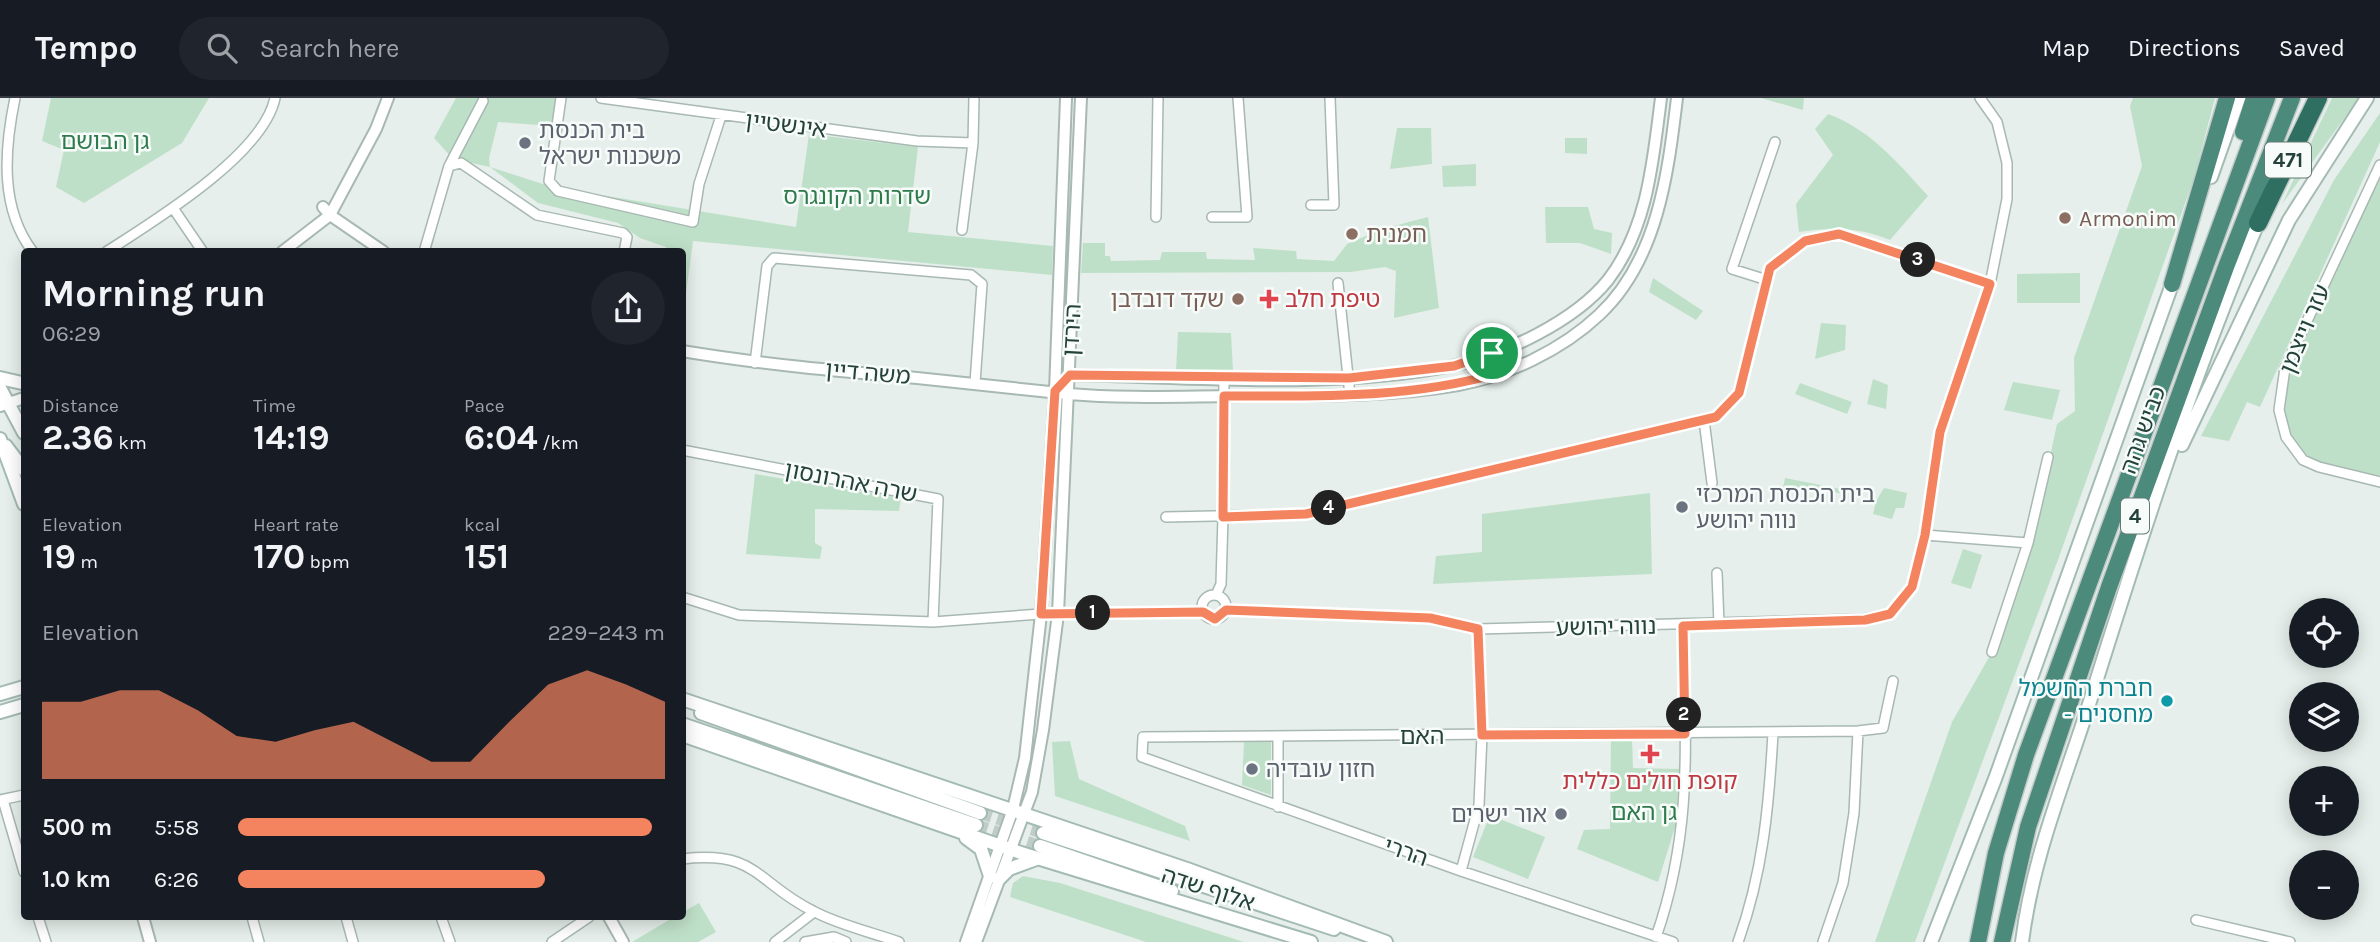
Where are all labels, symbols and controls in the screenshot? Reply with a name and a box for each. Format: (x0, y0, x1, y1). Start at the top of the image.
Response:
search box (179, 17, 669, 80)
text: Tempo (35, 29, 137, 67)
icon: search (203, 29, 241, 67)
text: Search here (259, 33, 399, 64)
text: Map (2042, 34, 2090, 62)
text: Directions (2128, 34, 2241, 62)
text: Saved (2279, 34, 2345, 62)
street label: אינשטיין (744, 107, 828, 143)
place label: בית הכנסת משכנות ישראל (539, 117, 681, 170)
park label: גן הבושם (61, 128, 150, 155)
marker: בית הכנסת משכנות ישראל (517, 135, 533, 151)
road number: 471 (2265, 142, 2311, 178)
park label: שדרות הקונגרס (783, 183, 931, 210)
place label: Armonim (2079, 205, 2177, 232)
marker: Armonim (2057, 210, 2073, 226)
place label: חמנית (1366, 221, 1427, 248)
marker: חמנית (1344, 226, 1360, 242)
pin: 3 (1900, 242, 1936, 278)
text: 3 (1912, 248, 1923, 270)
text: Morning run (42, 271, 266, 316)
button: share (591, 271, 665, 345)
street label: עזר וייצמן (2274, 280, 2336, 378)
place label: שקד דובדבן (1110, 286, 1224, 313)
place label: טיפת חלב (1285, 286, 1380, 313)
marker: טיפת חלב (1259, 289, 1279, 309)
marker: שקד דובדבן (1230, 291, 1246, 307)
street label: הירדן (1057, 303, 1087, 357)
text: 06:29 (42, 320, 101, 347)
pin (1462, 323, 1522, 383)
icon: arrive (1473, 334, 1511, 372)
street label: משה דיין (824, 356, 912, 390)
street label: כביש גהה (2115, 382, 2171, 478)
text: Distance (42, 395, 119, 417)
text: Time (253, 395, 296, 417)
text: Pace (464, 395, 505, 417)
text: 2.36 (42, 417, 114, 458)
text: 14:19 (253, 417, 330, 458)
text: 6:04 (464, 417, 538, 458)
text: km (114, 432, 147, 454)
text: /km (538, 432, 579, 454)
street label: שרה אהרונסון (782, 456, 920, 508)
place label: בית הכנסת המרכזי נווה יהושע (1696, 481, 1875, 534)
pin: 4 (1312, 490, 1346, 526)
text: 4 (1323, 496, 1334, 518)
road number: 4 (2121, 498, 2149, 534)
marker: בית הכנסת המרכזי נווה יהושע (1674, 499, 1690, 515)
text: Elevation (42, 514, 122, 536)
text: Heart rate (253, 514, 339, 536)
text: kcal (464, 514, 500, 536)
text: 19 (42, 536, 76, 577)
text: 170 (253, 536, 305, 577)
text: 151 (464, 536, 509, 577)
text: m (76, 551, 98, 573)
text: bpm (305, 551, 350, 573)
pin: 1 (1076, 596, 1110, 630)
map controls (2289, 598, 2359, 920)
button: locate (2289, 598, 2359, 668)
text: 1 (1089, 601, 1096, 623)
street label: נווה יהושע (1555, 613, 1657, 641)
text: Elevation (42, 619, 139, 646)
text: 229–243 m (547, 619, 665, 646)
place label: חברת החשמל - מחסנים (2019, 675, 2153, 728)
button: layers (2289, 682, 2359, 752)
marker: חברת החשמל - מחסנים (2159, 693, 2175, 709)
pin: 2 (1666, 698, 1702, 732)
text: 2 (1678, 703, 1689, 725)
street label: האם (1400, 723, 1444, 750)
marker: קופת חולים כללית (1640, 744, 1660, 764)
place label: חזון עובדיה (1266, 756, 1375, 783)
marker: חזון עובדיה (1244, 761, 1260, 777)
button: + (2289, 766, 2359, 836)
place label: קופת חולים כללית (1562, 768, 1738, 795)
park label: גן האם (1611, 799, 1678, 826)
place label: אור ישרים (1451, 801, 1547, 828)
marker: אור ישרים (1553, 806, 1569, 822)
text: 500 m (42, 814, 112, 841)
text: 5:58 (154, 814, 199, 841)
street label: הררי (1380, 832, 1432, 872)
button: − (2289, 850, 2359, 920)
street label: אלוף שדה (1158, 861, 1258, 917)
text: 1.0 km (42, 866, 111, 893)
text: 6:26 (154, 866, 199, 893)

